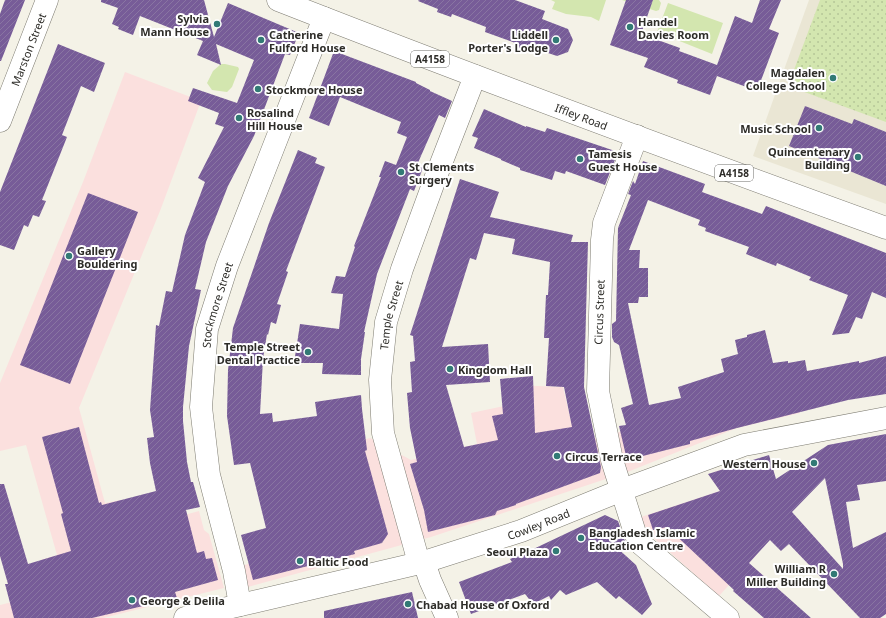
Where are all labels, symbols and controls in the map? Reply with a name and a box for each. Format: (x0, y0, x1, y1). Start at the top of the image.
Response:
street label: Marston Street (7, 11, 49, 88)
place label: Sylvia Mann House (140, 11, 209, 39)
place label: Handel Davies Room (638, 14, 709, 42)
marker: Sylvia Mann House (212, 19, 222, 29)
marker: Handel Davies Room (625, 22, 635, 32)
place label: Catherine Fulford House (269, 27, 346, 55)
place label: Liddell Porter's Lodge (468, 27, 548, 55)
marker: Catherine Fulford House (256, 35, 266, 45)
marker: Liddell Porter's Lodge (551, 35, 561, 45)
road number: A4158 (411, 51, 449, 67)
place label: Magdalen College School (746, 65, 825, 93)
marker: Magdalen College School (828, 73, 838, 83)
place label: Stockmore House (266, 82, 363, 97)
marker: Stockmore House (253, 84, 263, 94)
street label: Iffley Road (553, 99, 610, 133)
place label: Rosalind Hill House (247, 105, 303, 133)
marker: Rosalind Hill House (234, 113, 244, 123)
place label: Music School (740, 121, 811, 136)
marker: Music School (814, 123, 824, 133)
place label: Quincentenary Building (768, 144, 851, 172)
place label: Tamesis Guest House (588, 146, 658, 174)
marker: Quincentenary Building (853, 152, 863, 162)
marker: Tamesis Guest House (575, 154, 585, 164)
place label: St Clements Surgery (409, 159, 475, 187)
road number: A4158 (715, 165, 753, 181)
marker: St Clements Surgery (396, 167, 406, 177)
place label: Gallery Bouldering (77, 243, 137, 271)
marker: Gallery Bouldering (64, 251, 74, 261)
street label: Stockmore Street (198, 260, 235, 348)
street label: Temple Street (376, 278, 406, 351)
street label: Circus Street (590, 279, 608, 345)
place label: Temple Street Dental Practice (217, 339, 300, 367)
marker: Temple Street Dental Practice (303, 347, 313, 357)
place label: Kingdom Hall (458, 362, 532, 377)
marker: Kingdom Hall (445, 364, 455, 374)
place label: Circus Terrace (565, 449, 642, 464)
marker: Circus Terrace (552, 451, 562, 461)
place label: Western House (723, 456, 806, 471)
marker: Western House (809, 458, 819, 468)
street label: Cowley Road (505, 505, 572, 542)
place label: Bangladesh Islamic Education Centre (589, 525, 696, 553)
marker: Bangladesh Islamic Education Centre (576, 533, 586, 543)
place label: Seoul Plaza (486, 544, 548, 559)
marker: Seoul Plaza (551, 546, 561, 556)
place label: Baltic Food (308, 554, 369, 569)
marker: Baltic Food (295, 556, 305, 566)
place label: William R Miller Building (746, 561, 827, 589)
marker: William R Miller Building (829, 569, 839, 579)
place label: George & Delila (140, 593, 225, 608)
marker: George & Delila (127, 595, 137, 605)
place label: Chabad House of Oxford (416, 597, 549, 612)
marker: Chabad House of Oxford (403, 599, 413, 609)

